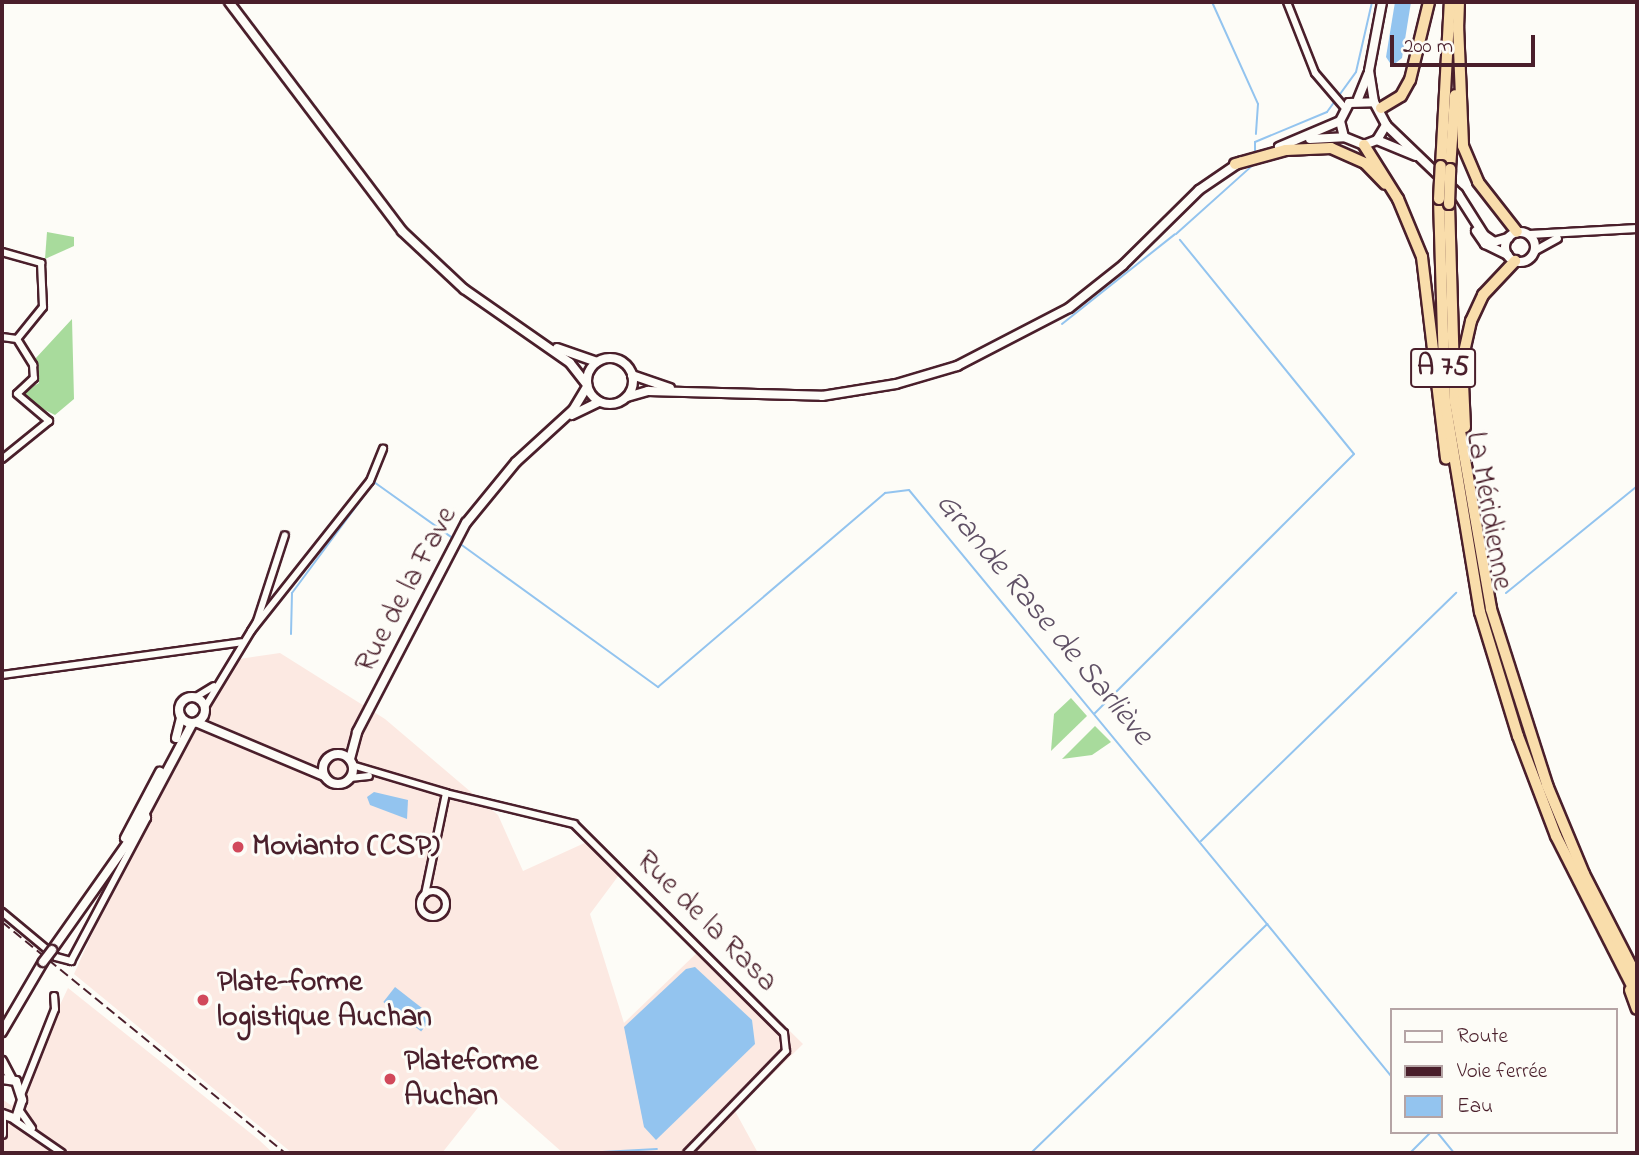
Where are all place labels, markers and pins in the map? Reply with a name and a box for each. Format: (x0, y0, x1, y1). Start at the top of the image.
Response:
place label: Movianto (CSP) (252, 829, 440, 865)
marker: Movianto (CSP) (230, 839, 246, 855)
place label: Plate-forme logistique Auchan (217, 965, 432, 1036)
marker: Plate-forme logistique Auchan (195, 992, 211, 1008)
place label: Plateforme Auchan (404, 1044, 538, 1114)
marker: Plateforme Auchan (382, 1071, 398, 1087)

